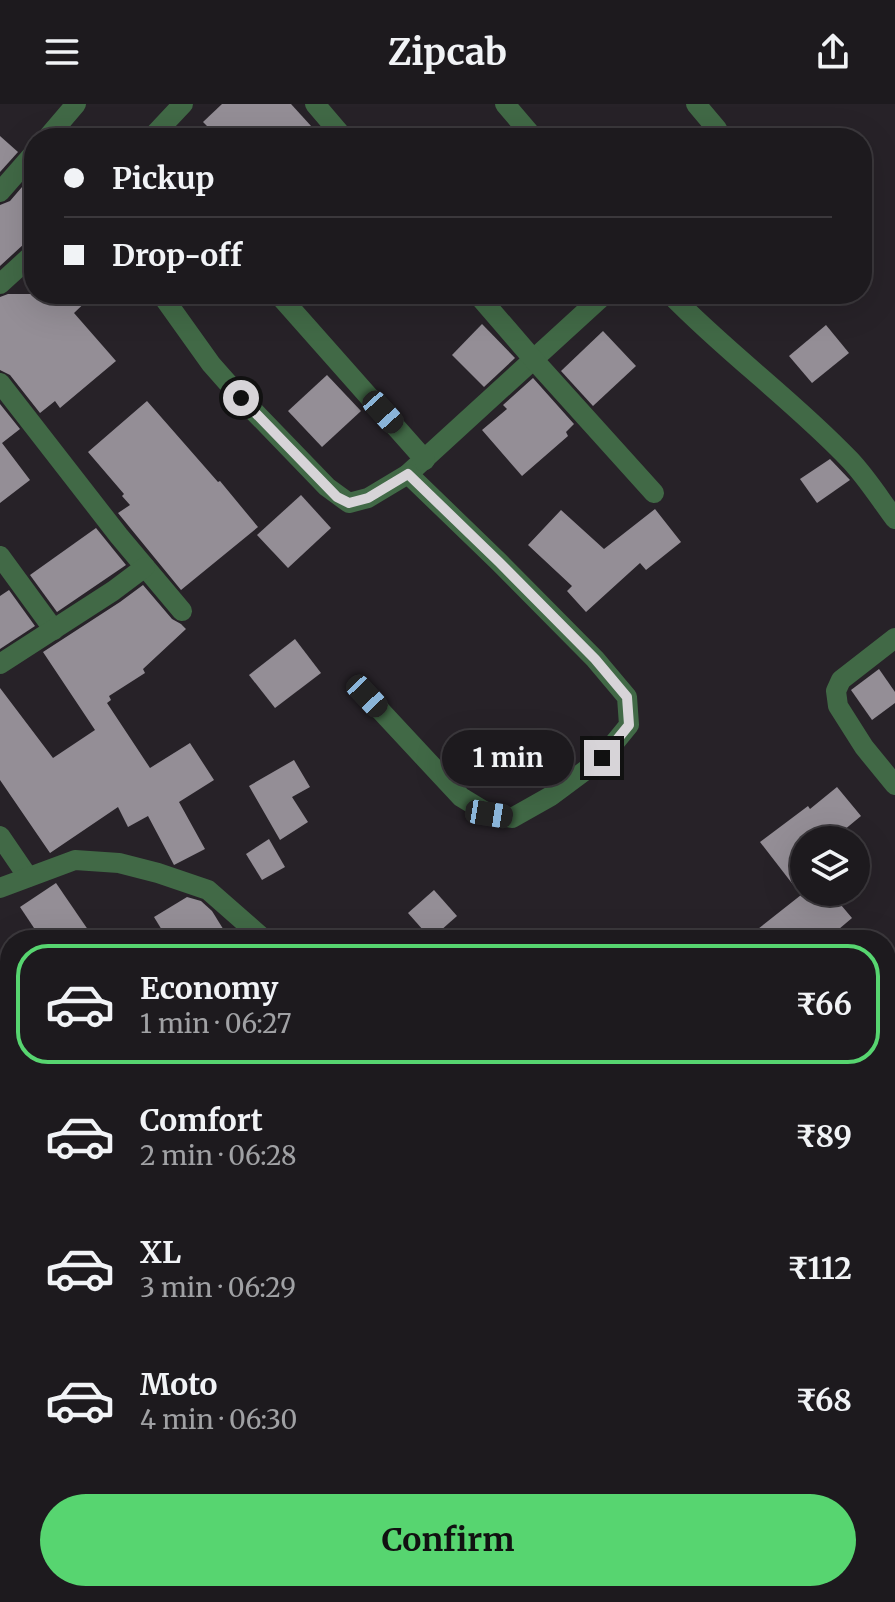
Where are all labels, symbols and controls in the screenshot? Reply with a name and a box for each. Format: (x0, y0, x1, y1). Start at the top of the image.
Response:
icon: menu (40, 30, 84, 74)
text: Zipcab (388, 30, 507, 75)
icon: share (811, 30, 855, 74)
text: Pickup (112, 159, 214, 197)
text: Drop-off (112, 236, 242, 274)
route start (223, 380, 259, 416)
car (358, 386, 408, 438)
car (342, 670, 392, 722)
callout: 1 min (442, 730, 574, 786)
route end (584, 740, 620, 776)
text: 1 min (473, 741, 543, 774)
car (463, 798, 515, 830)
map controls (790, 826, 870, 906)
button: layers (790, 826, 870, 906)
icon: car (44, 968, 116, 1040)
text: Economy (140, 969, 278, 1007)
text: ₹66 (796, 985, 852, 1023)
text: 1 min · 06:27 (140, 1007, 292, 1040)
icon: car (44, 1100, 116, 1172)
text: Comfort (140, 1101, 263, 1139)
text: ₹89 (795, 1117, 852, 1155)
text: 2 min · 06:28 (140, 1139, 297, 1172)
icon: car (44, 1232, 116, 1304)
text: XL (140, 1233, 181, 1271)
text: ₹112 (787, 1249, 852, 1287)
text: 3 min · 06:29 (140, 1271, 296, 1304)
icon: car (44, 1364, 116, 1436)
text: Moto (140, 1365, 218, 1403)
text: ₹68 (795, 1381, 852, 1419)
text: 4 min · 06:30 (140, 1403, 297, 1436)
button: Confirm (40, 1494, 856, 1586)

